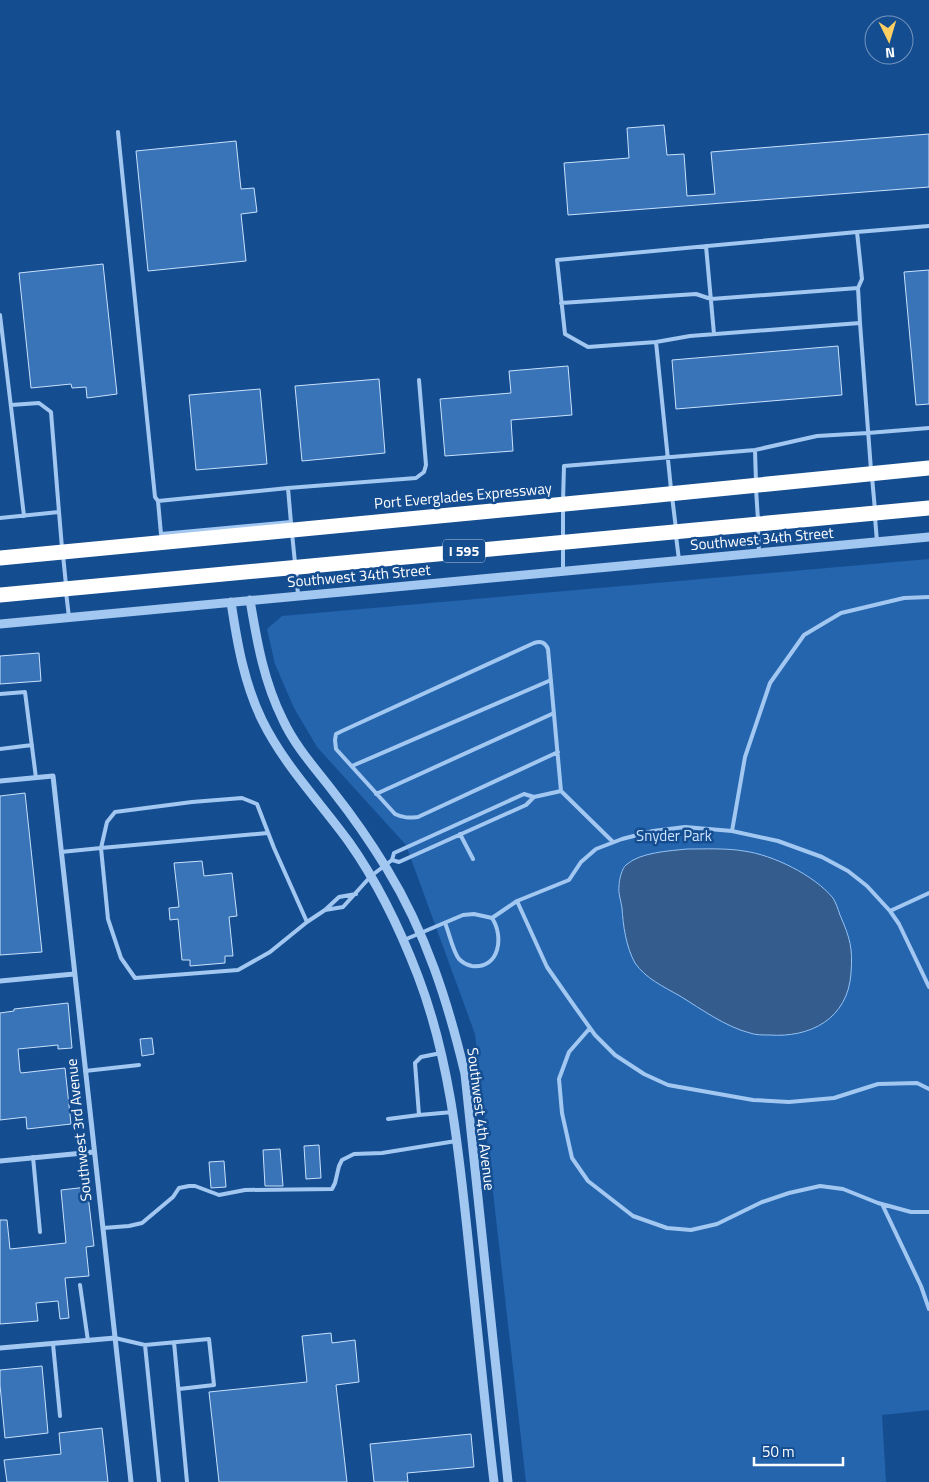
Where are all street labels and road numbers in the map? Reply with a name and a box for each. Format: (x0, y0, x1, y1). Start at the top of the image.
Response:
street label: Port Everglades Expressway (373, 476, 553, 515)
street label: Southwest 34th Street (689, 521, 835, 556)
road number: I 595 (443, 540, 485, 562)
street label: Southwest 34th Street (286, 558, 432, 593)
street label: Southwest 4th Avenue (461, 1046, 502, 1192)
street label: Southwest 3rd Avenue (60, 1058, 97, 1203)

